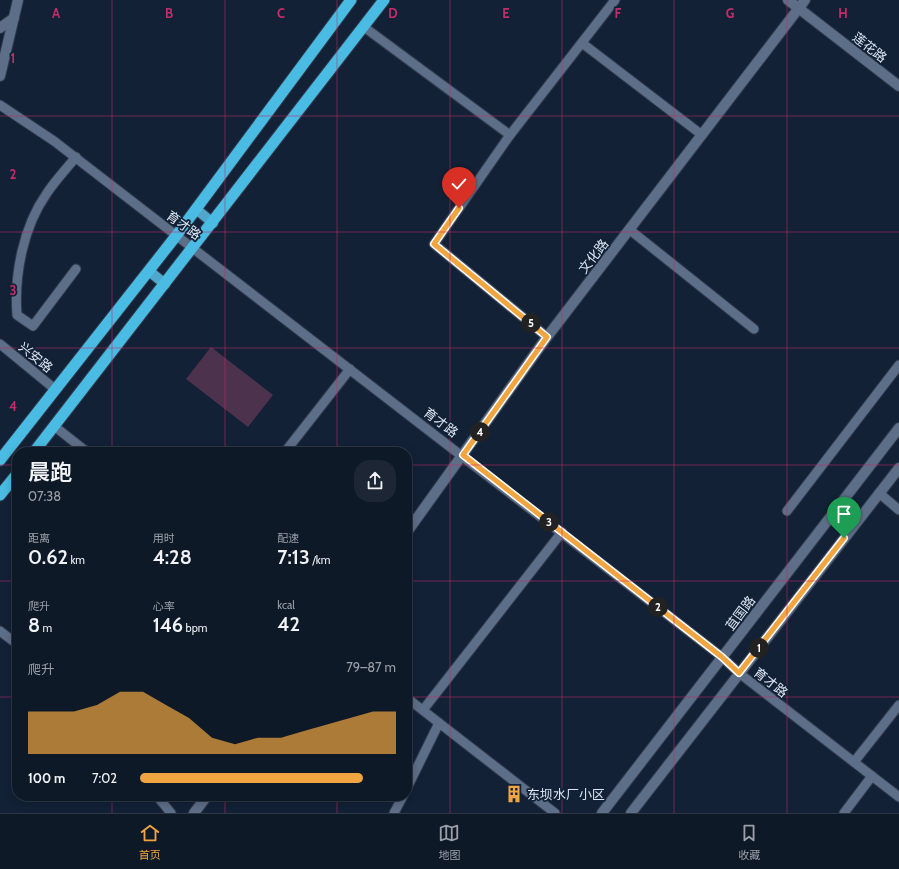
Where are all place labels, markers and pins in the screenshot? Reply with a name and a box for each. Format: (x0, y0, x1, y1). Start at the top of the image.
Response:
pin (442, 167, 476, 208)
pin: 5 (521, 313, 541, 333)
pin: 4 (470, 422, 490, 442)
pin (827, 497, 861, 538)
pin: 3 (539, 512, 559, 532)
pin: 2 (648, 597, 668, 617)
pin: 1 (749, 638, 769, 658)
building icon: 东坝水厂小区 (504, 784, 524, 804)
place label: 东坝水厂小区 (527, 786, 605, 802)

